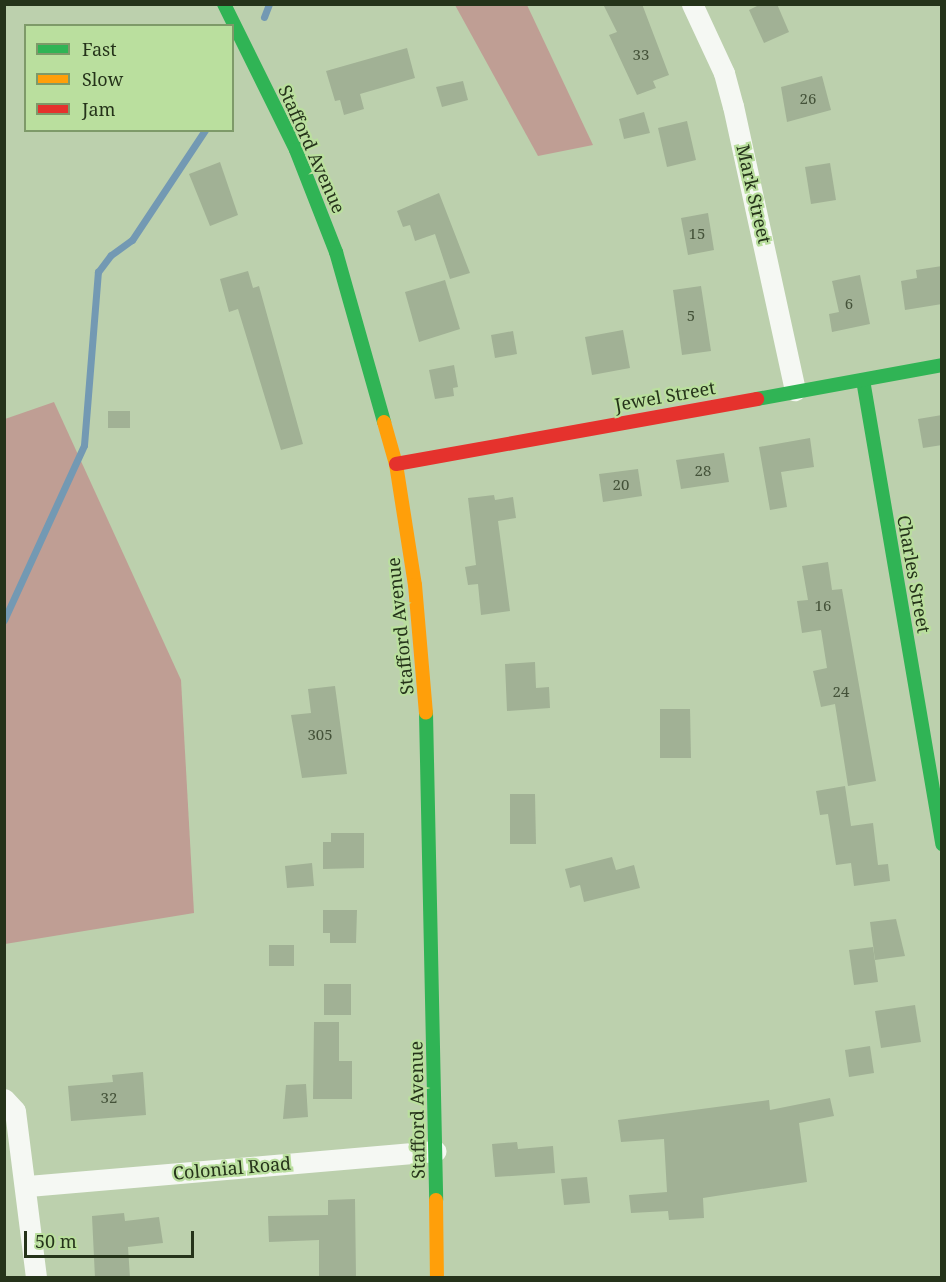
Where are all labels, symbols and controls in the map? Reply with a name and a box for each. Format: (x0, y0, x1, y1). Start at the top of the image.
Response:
legend (24, 24, 234, 132)
text: Fast (82, 37, 117, 61)
house number: 33 (633, 46, 649, 64)
text: Slow (82, 67, 123, 91)
street label: Stafford Avenue (274, 82, 350, 216)
house number: 26 (800, 90, 816, 108)
text: Jam (82, 97, 116, 121)
street label: Mark Street (732, 142, 776, 246)
house number: 15 (689, 225, 705, 243)
house number: 6 (845, 295, 853, 313)
house number: 5 (687, 307, 695, 325)
street label: Jewel Street (613, 377, 717, 415)
house number: 28 (695, 462, 711, 480)
house number: 20 (613, 476, 629, 494)
street label: Charles Street (893, 513, 935, 635)
street label: Stafford Avenue (382, 556, 418, 696)
house number: 16 (815, 597, 831, 615)
house number: 24 (833, 683, 849, 701)
house number: 305 (307, 726, 333, 744)
street label: Stafford Avenue (405, 1041, 429, 1179)
house number: 32 (101, 1089, 117, 1107)
street label: Colonial Road (172, 1152, 292, 1184)
scale bar (27, 1219, 196, 1257)
text: 50 m (35, 1229, 77, 1253)

